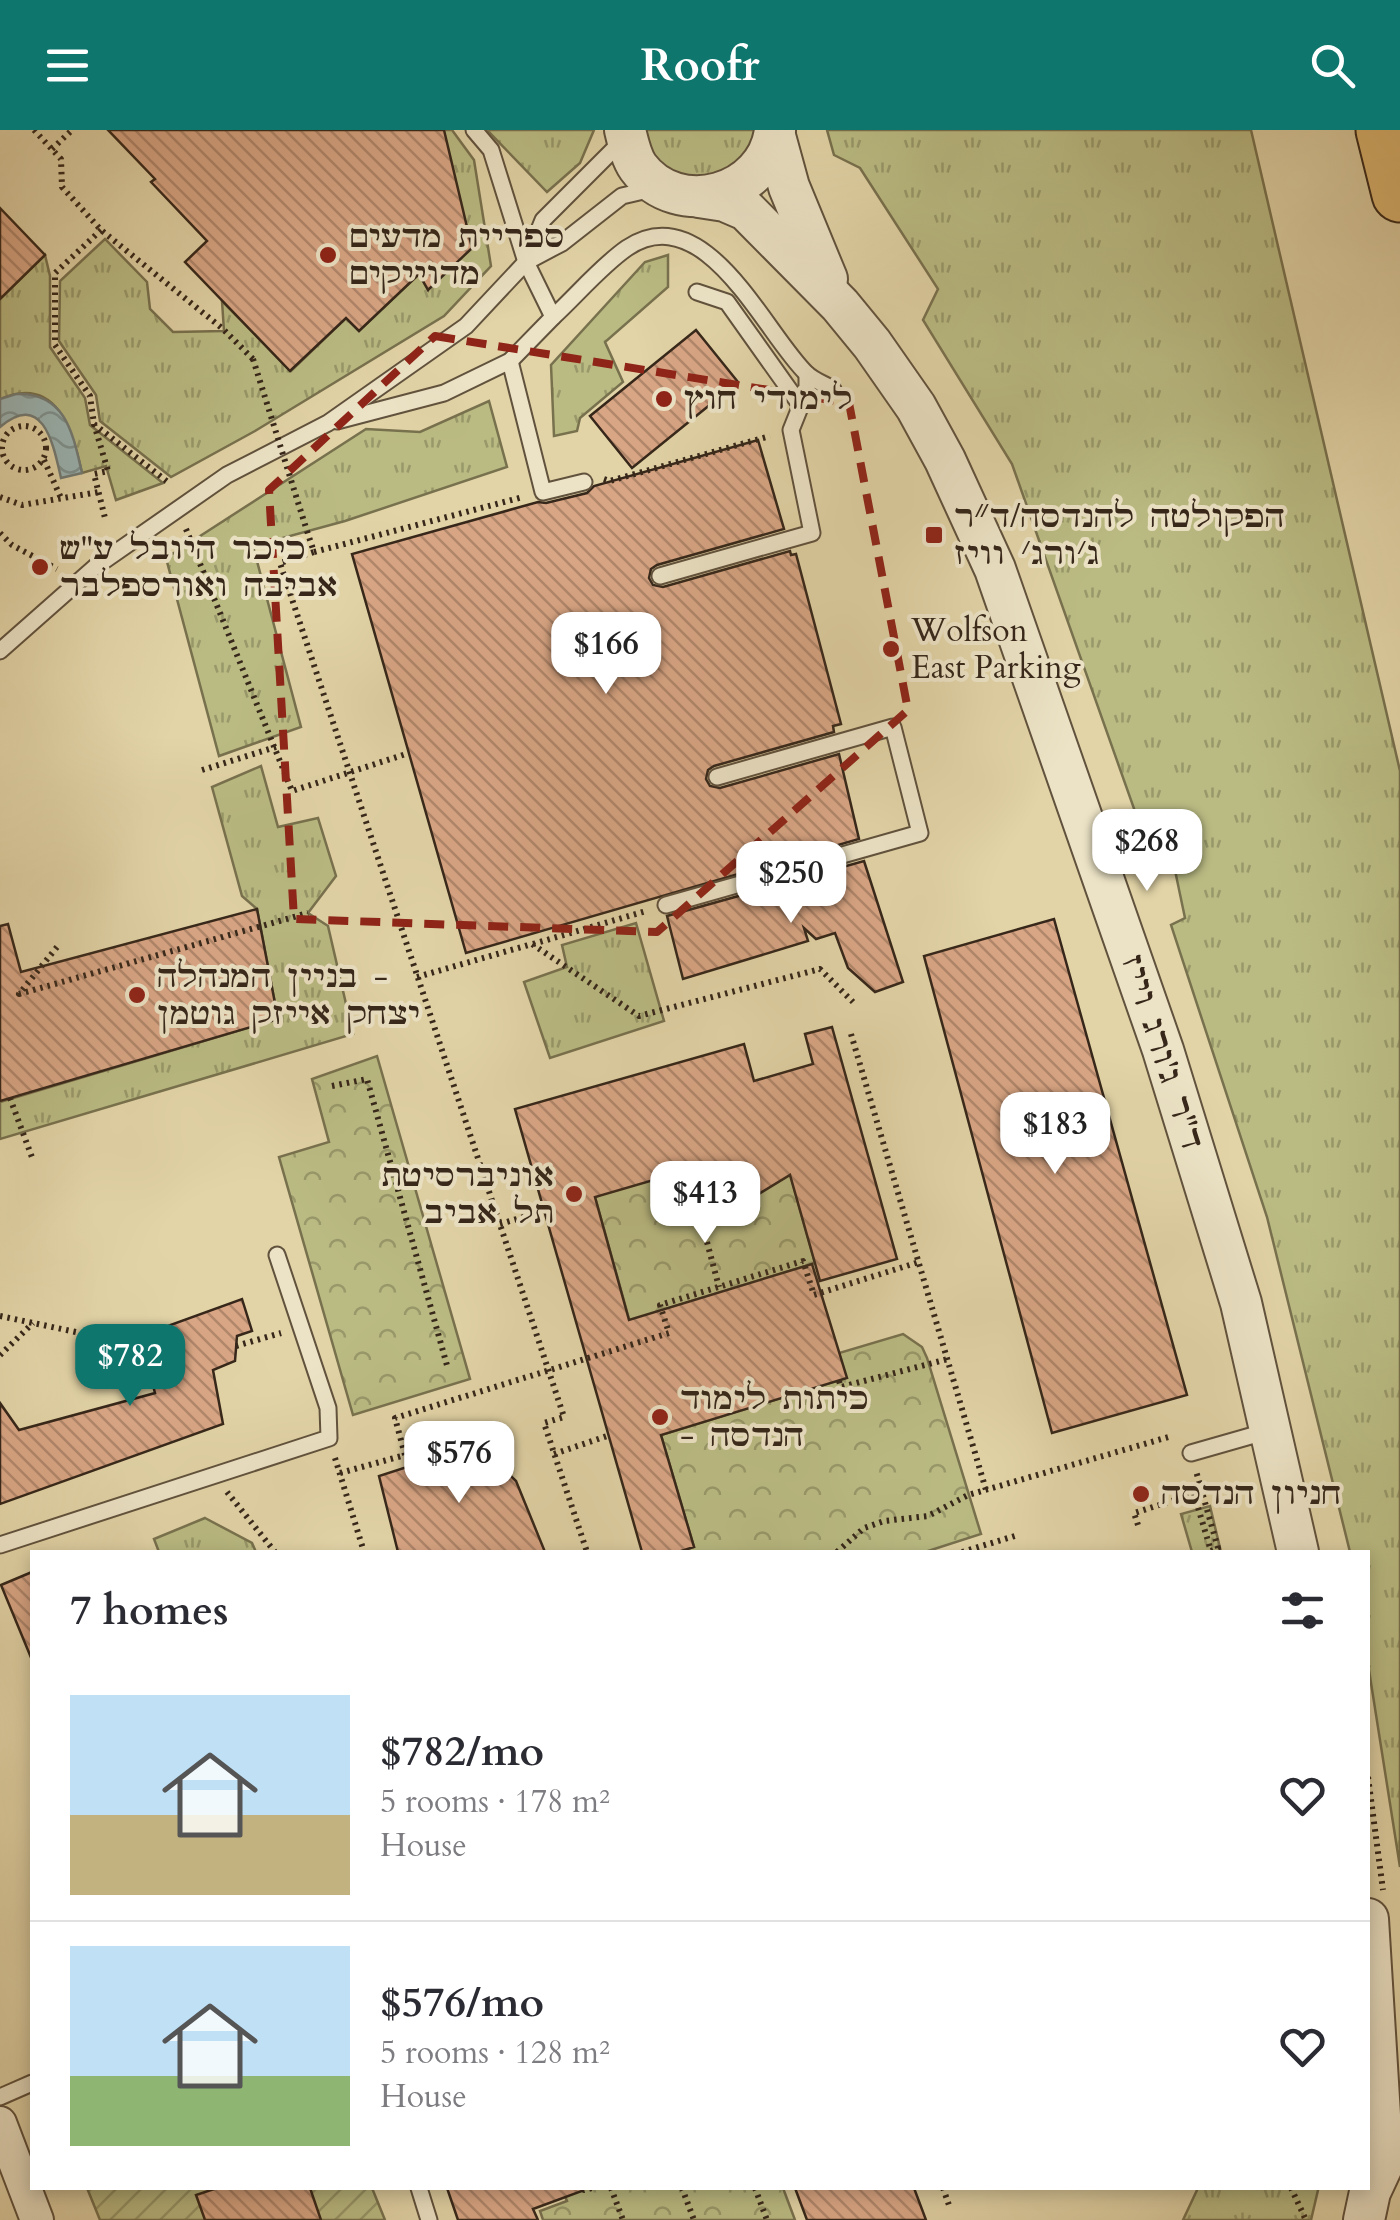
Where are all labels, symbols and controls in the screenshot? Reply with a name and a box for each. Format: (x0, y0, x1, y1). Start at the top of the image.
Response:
text: Roofr (640, 35, 760, 96)
icon: menu (40, 38, 95, 93)
icon: search (1305, 38, 1360, 93)
place label: ספריית מדעים מדוייקים (348, 215, 565, 296)
marker: ספריית מדעים מדוייקים (317, 244, 339, 266)
place label: לימודי חוץ (684, 377, 853, 421)
marker: לימודי חוץ (653, 388, 675, 410)
place label: הפקולטה להנדסה/ד״ר ג׳ורג׳ וויז (954, 495, 1285, 576)
marker: הפקולטה להנדסה/ד״ר ג׳ורג׳ וויז (923, 524, 945, 546)
place label: כיכר היובל ע"ש אביבה ואורספלבר (60, 527, 338, 608)
marker: כיכר היובל ע"ש אביבה ואורספלבר (29, 556, 51, 578)
place label: Wolfson East Parking (910, 609, 1081, 690)
pin: $166 (547, 612, 665, 697)
text: $166 (573, 622, 639, 666)
marker: Wolfson East Parking (880, 638, 902, 660)
pin: $268 (1088, 809, 1206, 894)
text: $268 (1114, 819, 1180, 863)
pin: $250 (732, 841, 850, 926)
text: $250 (758, 851, 824, 895)
street label: ד"ר ג'ורג וייז (1110, 949, 1214, 1155)
place label: בניין המנהלה - יצחק אייזק גוטמן (157, 955, 420, 1036)
marker: בניין המנהלה - יצחק אייזק גוטמן (126, 984, 148, 1006)
pin: $183 (996, 1092, 1114, 1177)
text: $183 (1022, 1102, 1088, 1146)
place label: אוניברסיטת תל אביב (382, 1154, 554, 1235)
pin: $413 (646, 1161, 764, 1246)
text: $413 (672, 1171, 738, 1215)
marker: אוניברסיטת תל אביב (563, 1183, 585, 1205)
pin: $782 (71, 1324, 189, 1409)
text: $782 (97, 1334, 163, 1378)
place label: כיתות לימוד - הנדסה (680, 1377, 869, 1458)
marker: כיתות לימוד - הנדסה (649, 1406, 671, 1428)
pin: $576 (400, 1421, 518, 1506)
text: $576 (426, 1431, 492, 1475)
place label: חניון הנדסה (1161, 1472, 1342, 1516)
marker: חניון הנדסה (1130, 1483, 1152, 1505)
text: 7 homes (70, 1582, 228, 1639)
icon: filters (1275, 1583, 1330, 1638)
text: $782/mo (380, 1723, 544, 1780)
icon: home (150, 1735, 270, 1855)
icon: heart (1275, 1768, 1330, 1823)
text: 5 rooms · 178 m² (380, 1780, 610, 1824)
text: House (380, 1824, 467, 1868)
text: $576/mo (380, 1974, 544, 2031)
icon: home (150, 1986, 270, 2106)
icon: heart (1275, 2019, 1330, 2074)
text: 5 rooms · 128 m² (380, 2031, 610, 2075)
text: House (380, 2075, 467, 2119)

